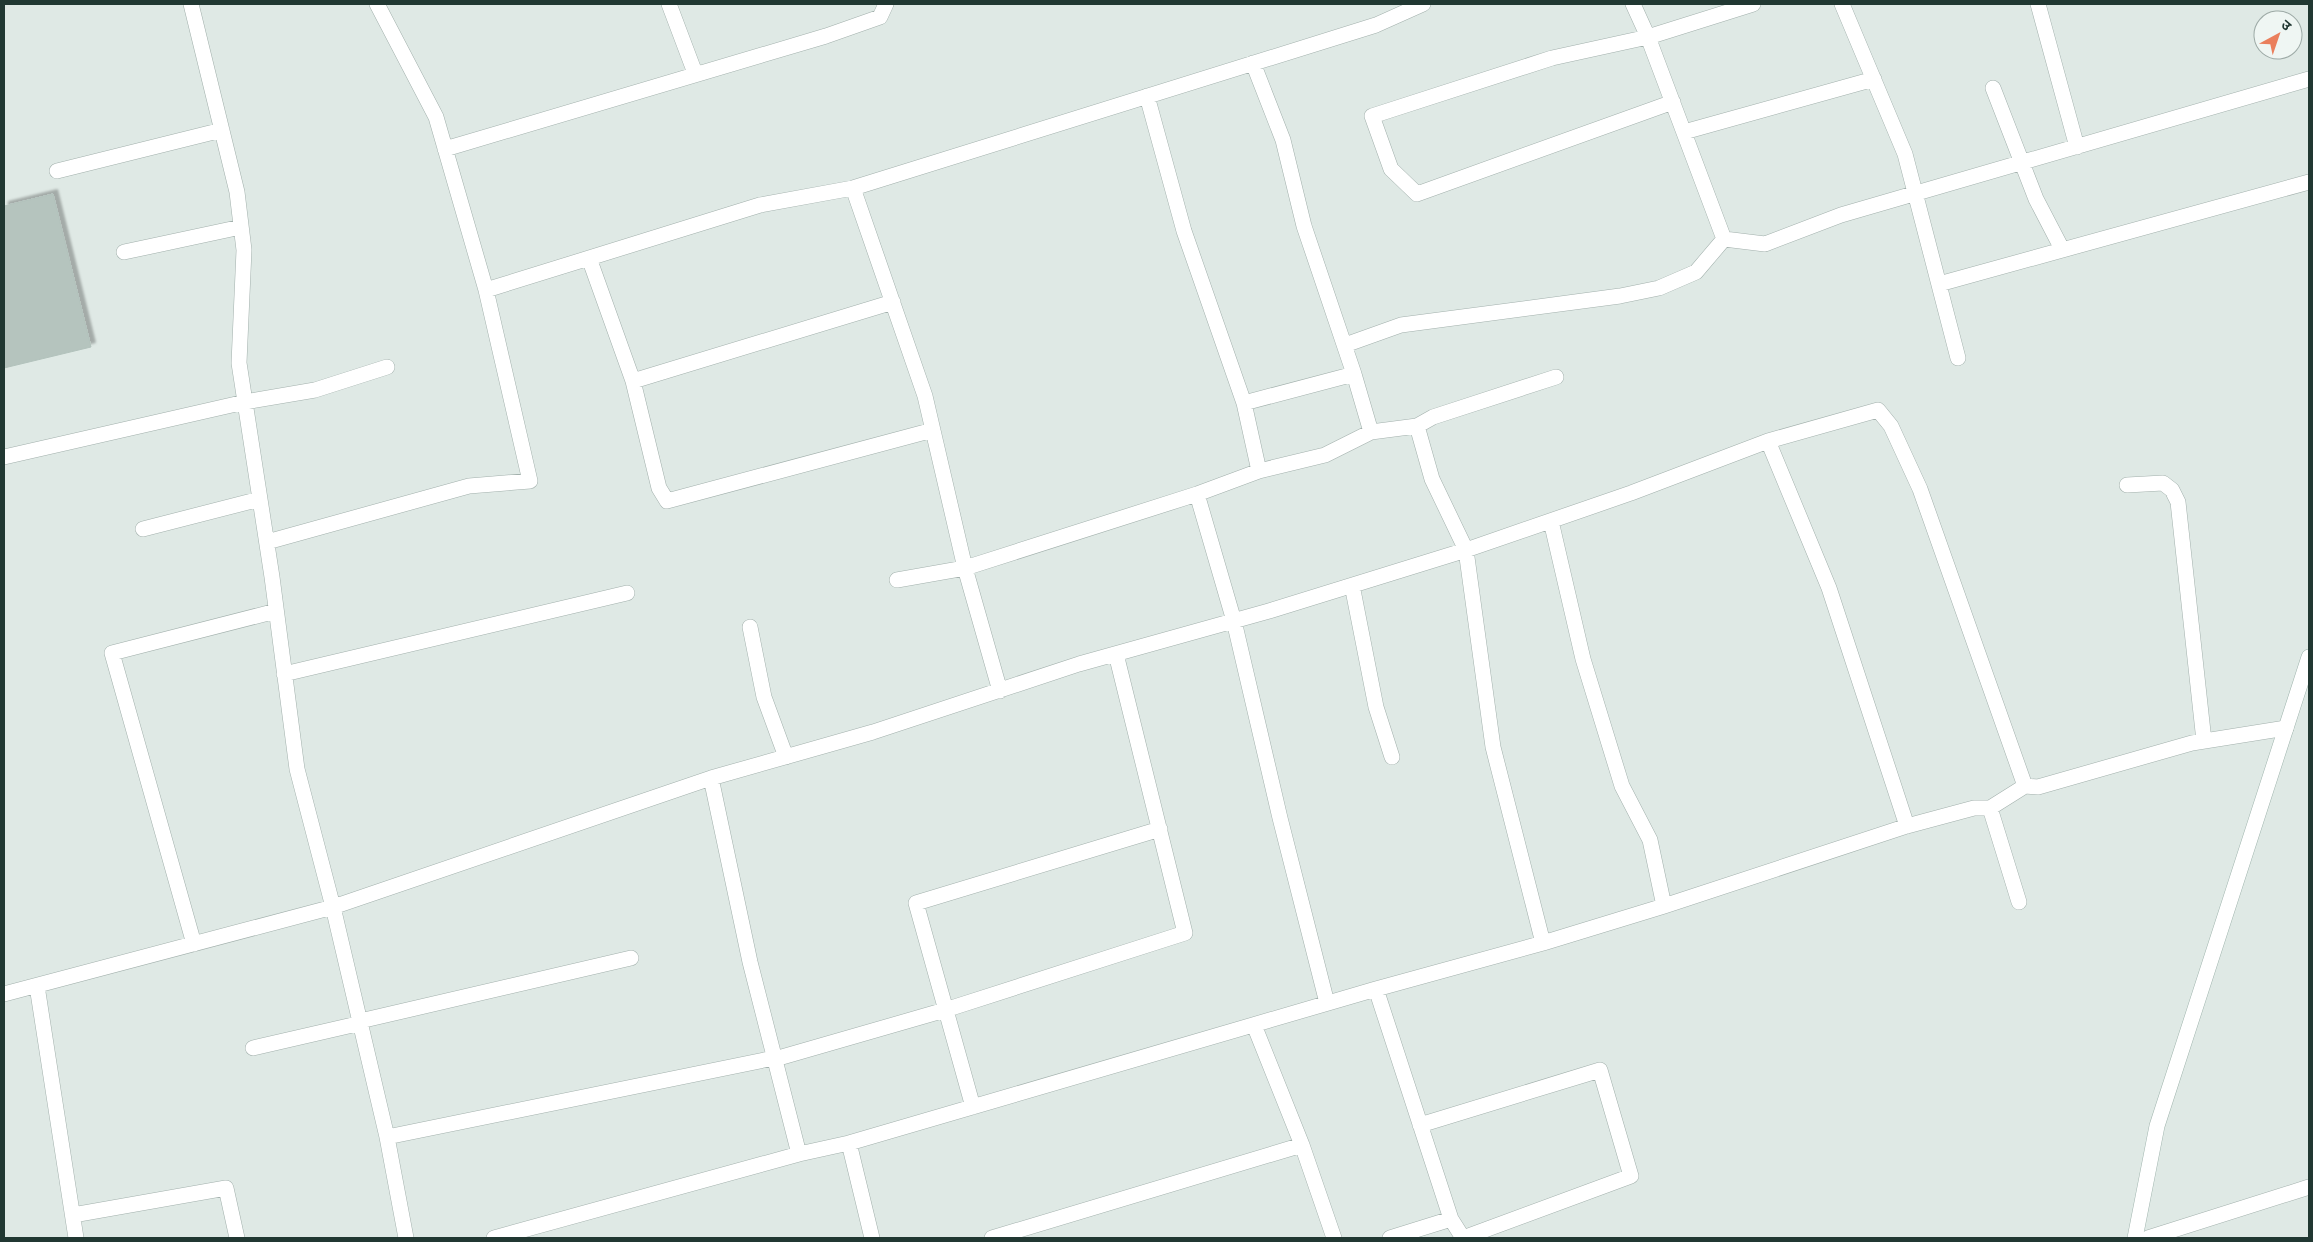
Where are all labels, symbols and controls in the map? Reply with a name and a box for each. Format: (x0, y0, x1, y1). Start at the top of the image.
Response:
north arrow (2253, 10, 2303, 60)
text: उ (2277, 16, 2296, 35)

